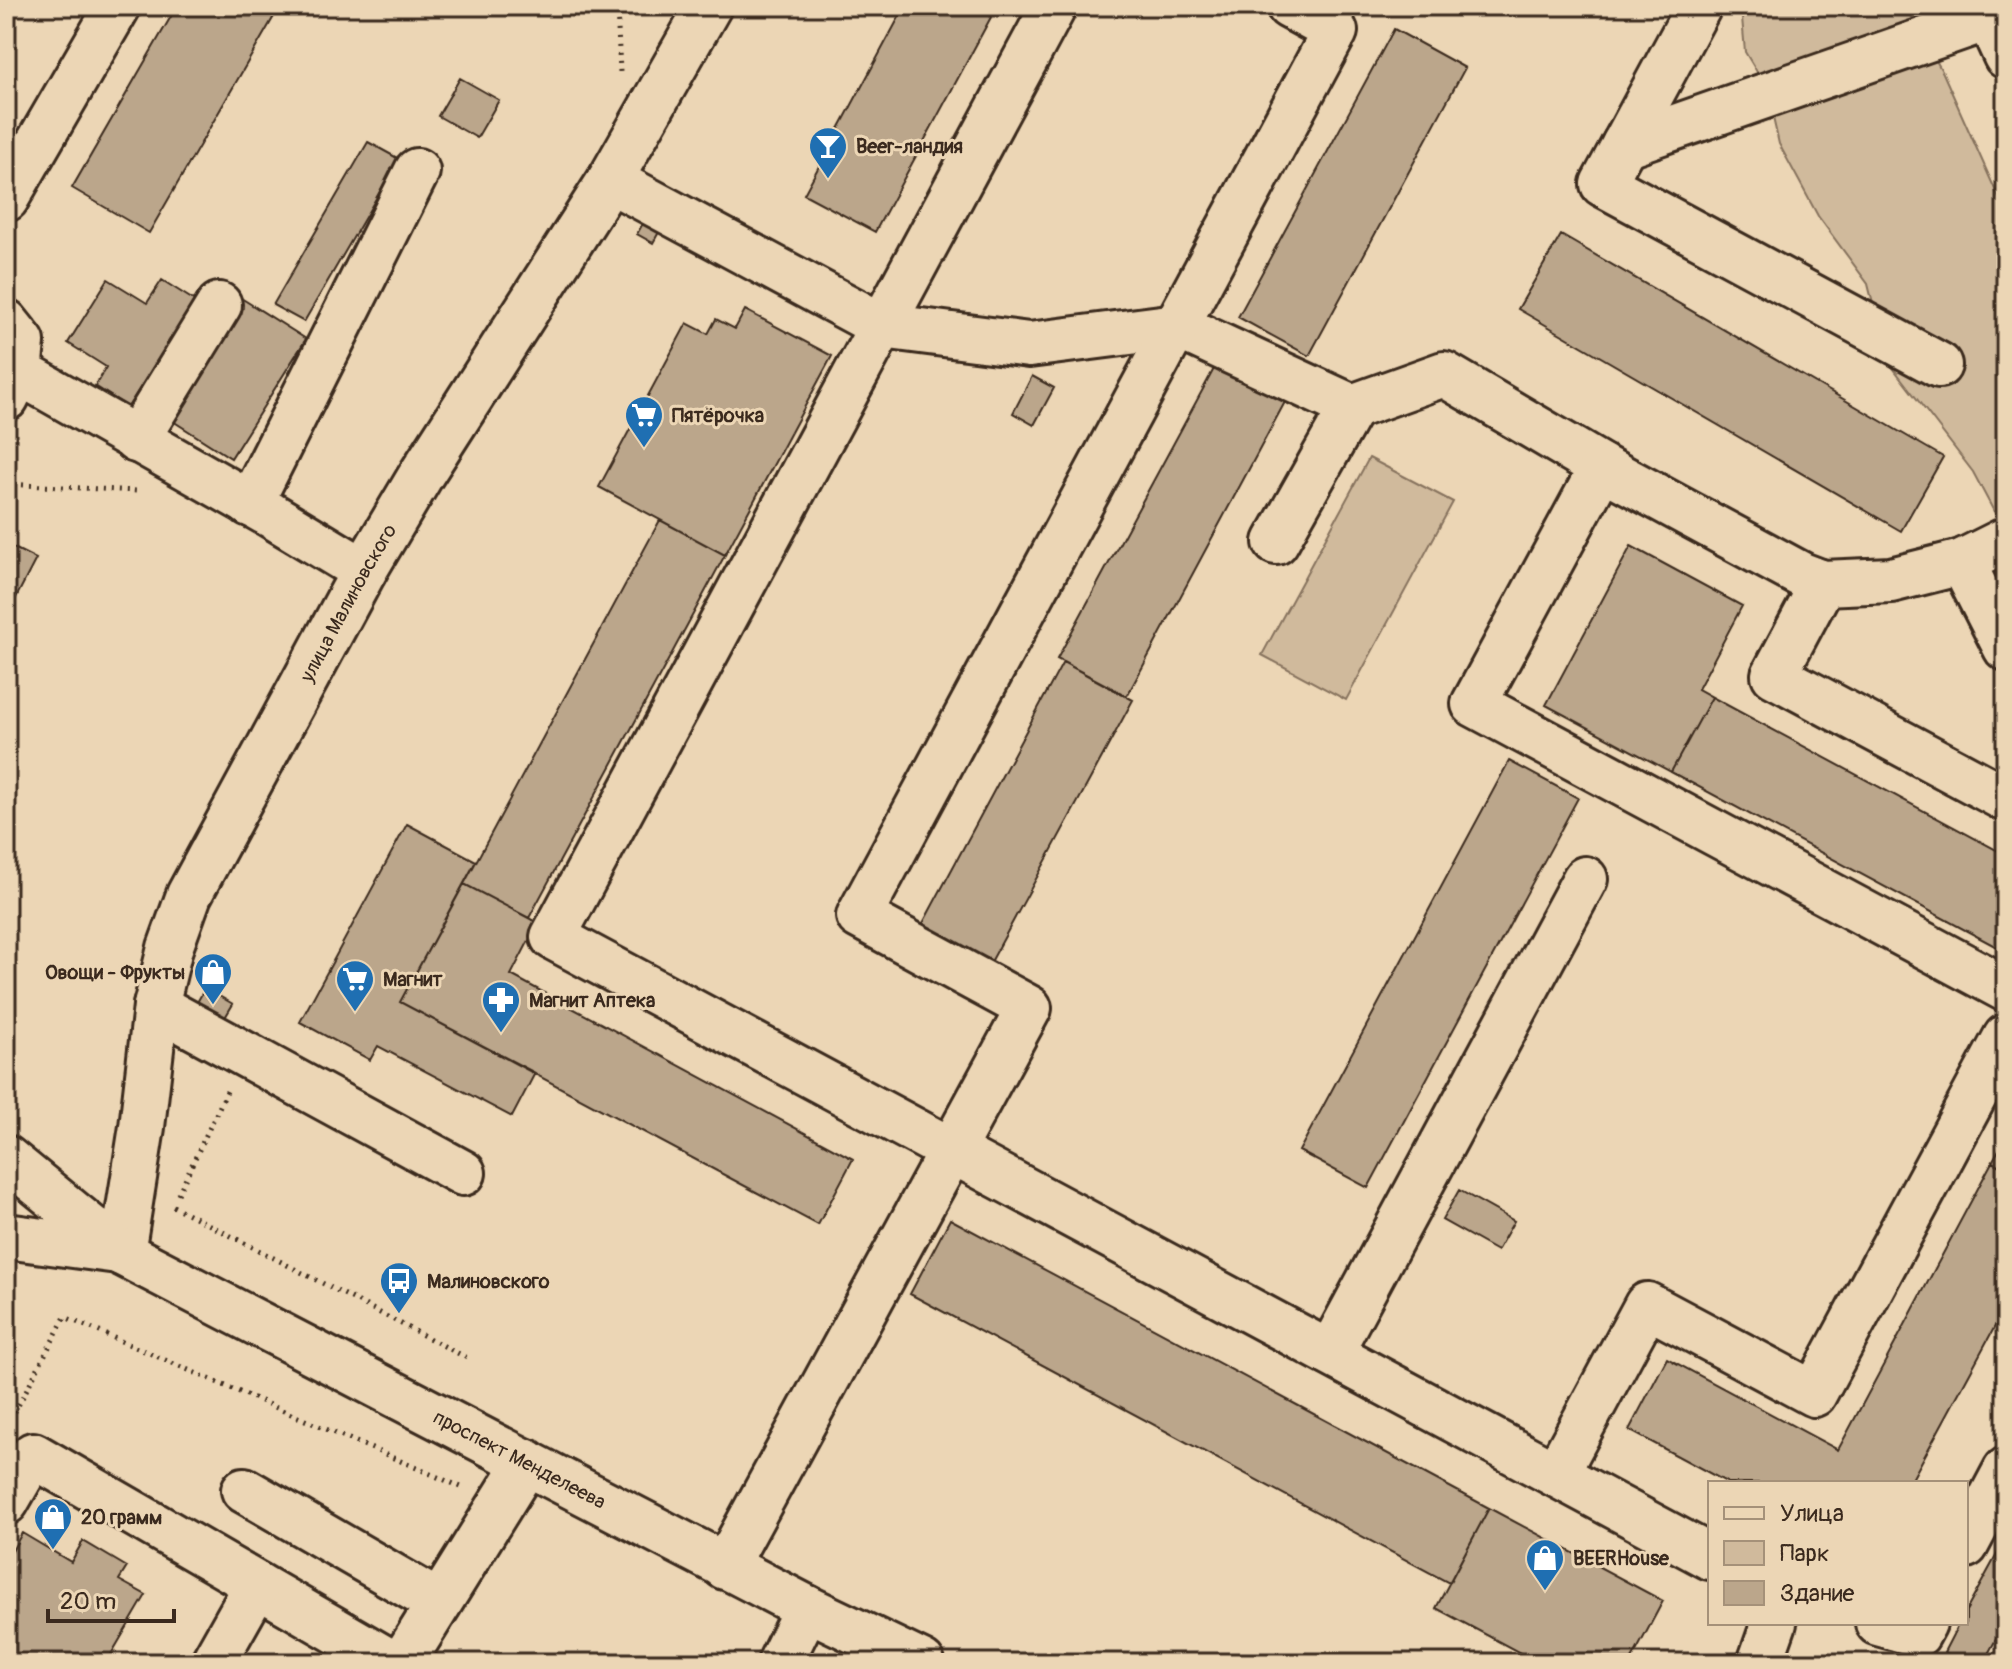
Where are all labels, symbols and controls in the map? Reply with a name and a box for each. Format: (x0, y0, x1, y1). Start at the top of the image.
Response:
bar icon: Beer-ландия (807, 125, 849, 180)
place label: Beer-ландия (856, 134, 963, 159)
supermarket icon: Пятёрочка (623, 394, 665, 449)
place label: Пятёрочка (672, 403, 764, 428)
street label: улица Малиновского (294, 519, 402, 687)
shop icon: Овощи - Фрукты (192, 951, 234, 1006)
supermarket icon: Магнит (334, 958, 376, 1013)
place label: Овощи - Фрукты (45, 960, 185, 985)
place label: Магнит (383, 967, 443, 992)
pharmacy icon: Магнит Аптека (480, 979, 522, 1034)
place label: Магнит Аптека (529, 988, 655, 1013)
bus stop icon: Малиновского (378, 1260, 420, 1315)
place label: Малиновского (427, 1269, 550, 1294)
street label: проспект Менделеева (429, 1405, 610, 1515)
legend (1708, 1481, 1968, 1625)
shop icon: 20 грамм (32, 1496, 74, 1551)
text: Улица (1780, 1499, 1844, 1528)
place label: 20 грамм (81, 1505, 162, 1530)
shop icon: BEERHouse (1524, 1537, 1566, 1592)
text: Парк (1780, 1539, 1829, 1568)
place label: BEERHouse (1573, 1546, 1670, 1571)
scale bar (48, 1573, 174, 1623)
text: Здание (1780, 1579, 1855, 1608)
text: 20 m (60, 1587, 116, 1616)

